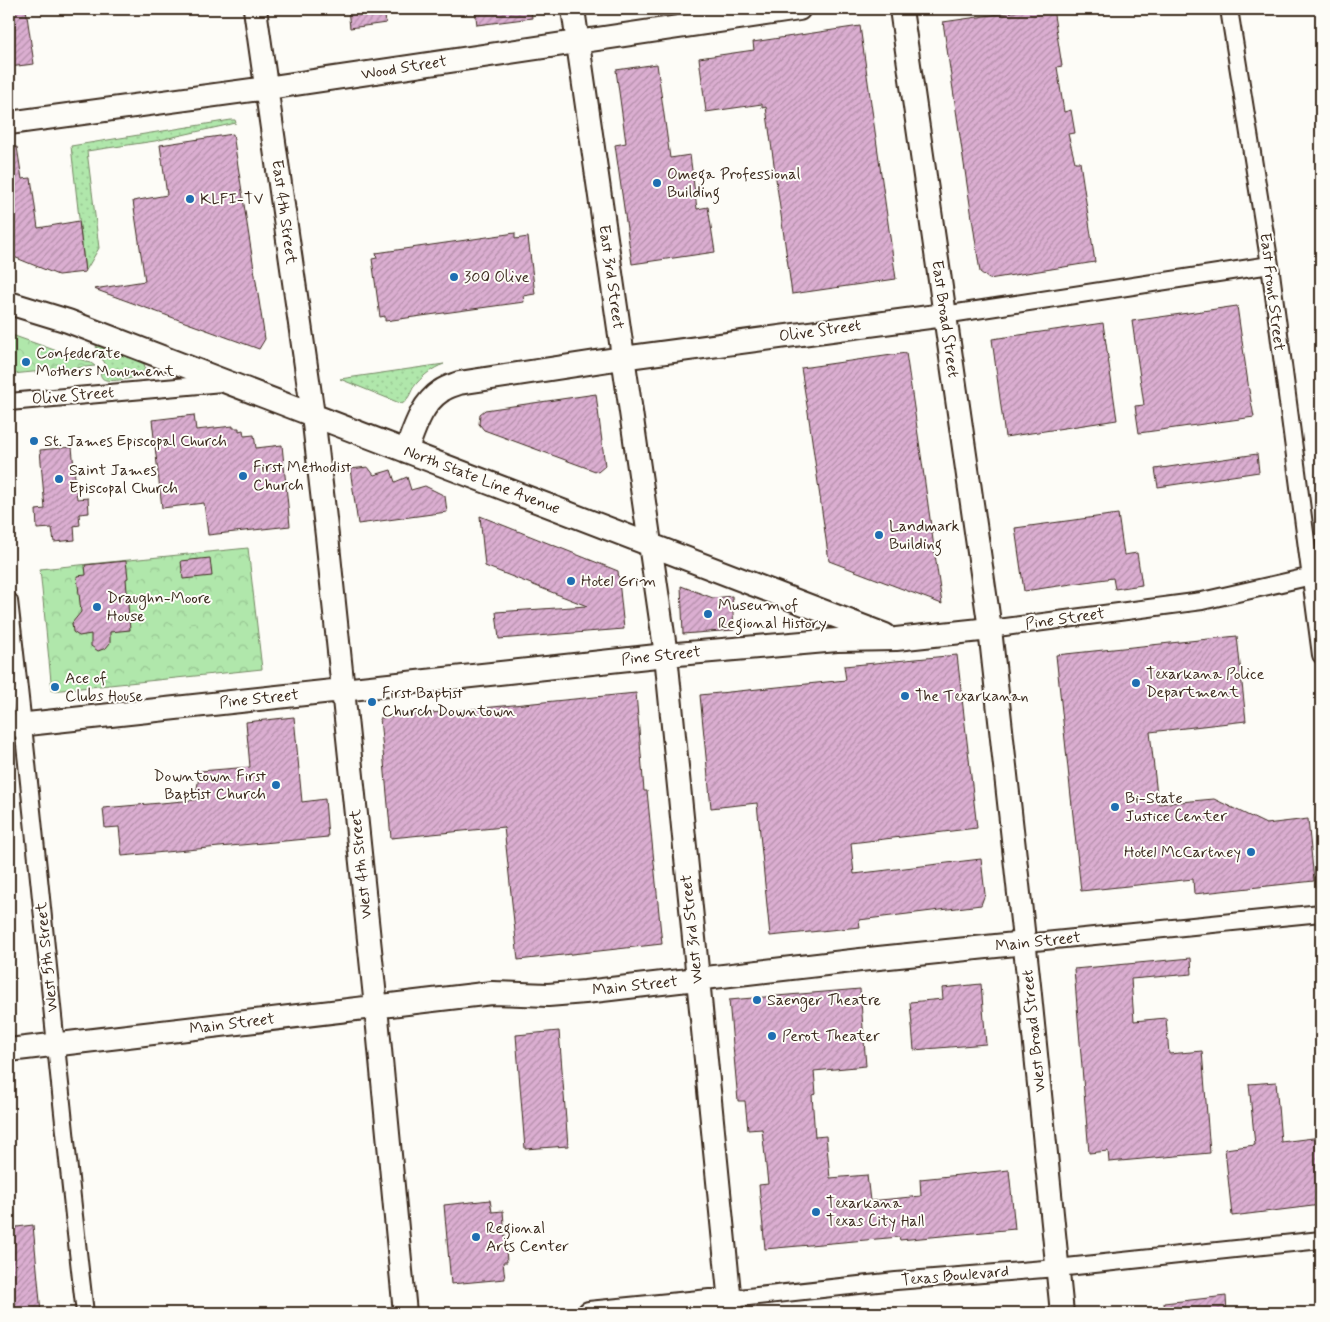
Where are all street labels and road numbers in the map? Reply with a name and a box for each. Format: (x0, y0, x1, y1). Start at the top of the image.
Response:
street label: Wood Street (360, 51, 449, 85)
street label: East 4th Street (266, 158, 302, 266)
street label: East 3rd Street (593, 223, 629, 331)
street label: East Front Street (1254, 232, 1290, 353)
street label: East Broad Street (926, 259, 964, 379)
street label: Olive Street (778, 315, 862, 347)
street label: Olive Street (31, 382, 115, 410)
street label: North State Line Avenue (401, 441, 563, 519)
street label: Pine Street (1024, 603, 1106, 635)
street label: Pine Street (620, 641, 702, 671)
street label: Pine Street (218, 684, 300, 714)
street label: West 4th Street (345, 808, 377, 920)
street label: West 3rd Street (676, 873, 708, 985)
street label: West 5th Street (31, 900, 63, 1013)
street label: Main Street (994, 927, 1082, 957)
street label: West Broad Street (1017, 969, 1051, 1093)
street label: Main Street (591, 971, 679, 1001)
street label: Main Street (188, 1008, 276, 1040)
street label: Texas Boulevard (900, 1261, 1010, 1291)

